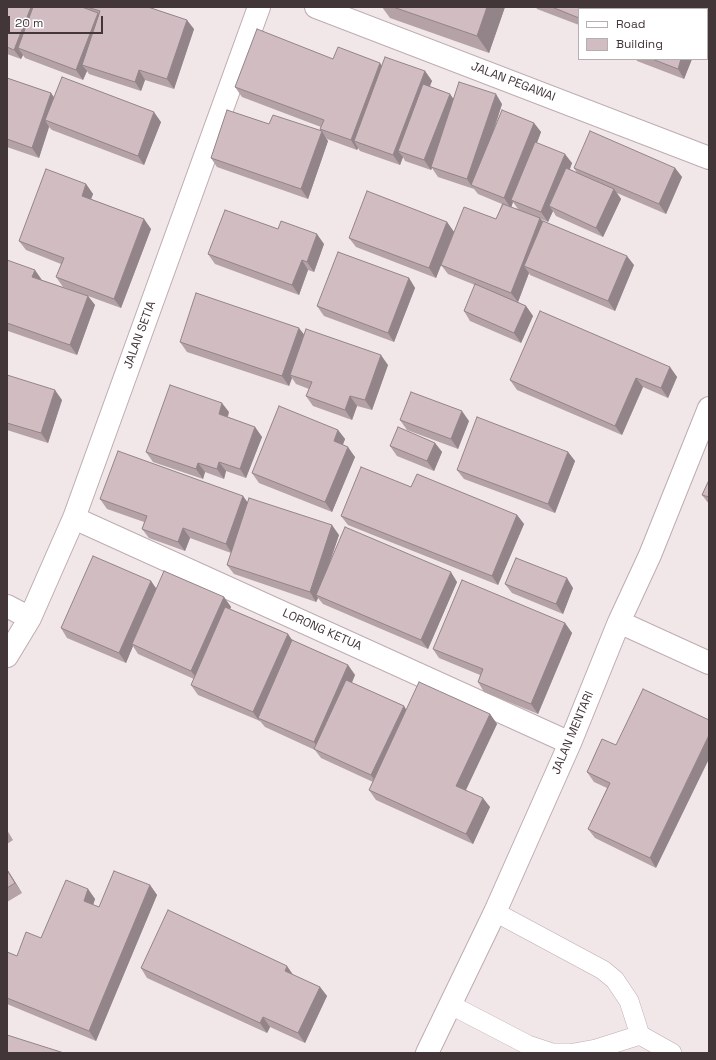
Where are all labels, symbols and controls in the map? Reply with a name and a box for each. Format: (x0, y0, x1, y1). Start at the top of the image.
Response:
scale bar (10, 8, 105, 34)
legend (578, 8, 708, 60)
text: 20 m (15, 15, 43, 31)
text: Road (616, 16, 645, 32)
text: Building (616, 36, 663, 52)
street label: JALAN PEGAWAI (469, 59, 557, 105)
street label: JALAN SETIA (121, 299, 159, 371)
street label: LORONG KETUA (280, 606, 364, 654)
street label: JALAN MENTARI (549, 689, 597, 777)

